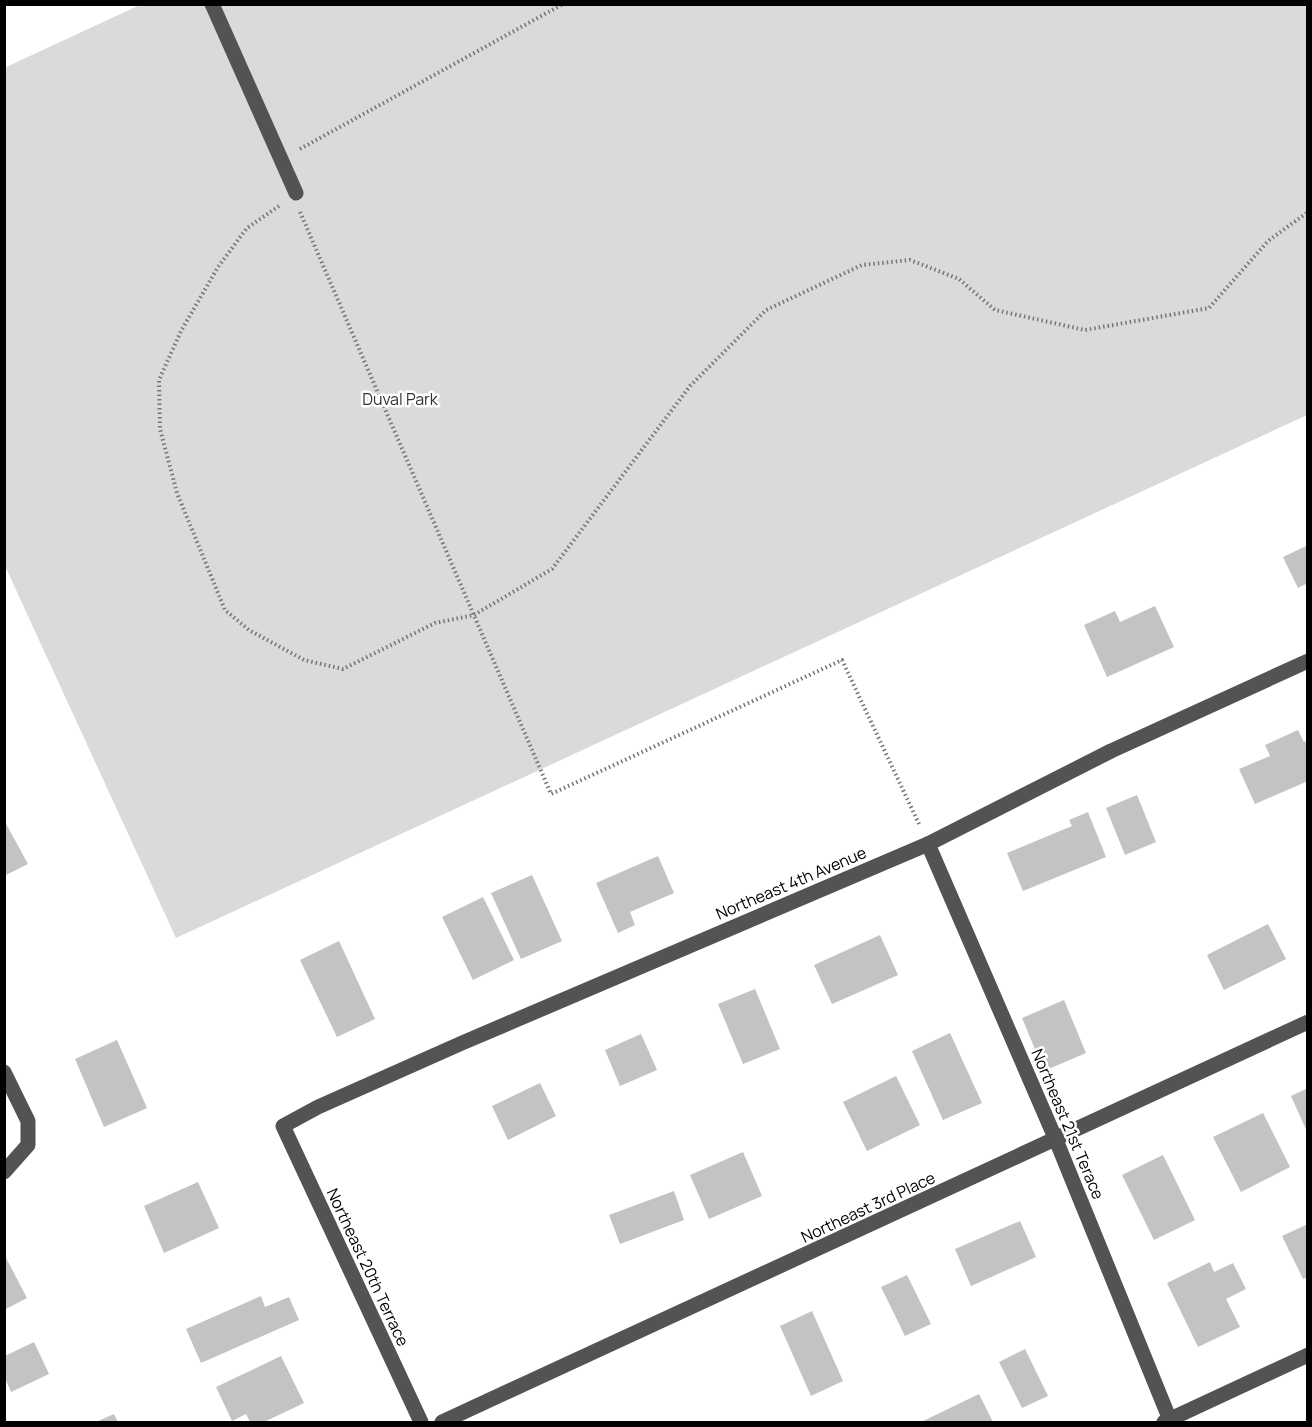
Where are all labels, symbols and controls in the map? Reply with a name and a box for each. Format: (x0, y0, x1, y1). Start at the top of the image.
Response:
park label: Duval Park (362, 388, 439, 410)
street label: Northeast 4th Avenue (712, 841, 870, 925)
street label: Northeast 21st Terace (1026, 1045, 1110, 1203)
street label: Northeast 3rd Place (797, 1166, 939, 1248)
street label: Northeast 20th Terrace (322, 1184, 414, 1350)

